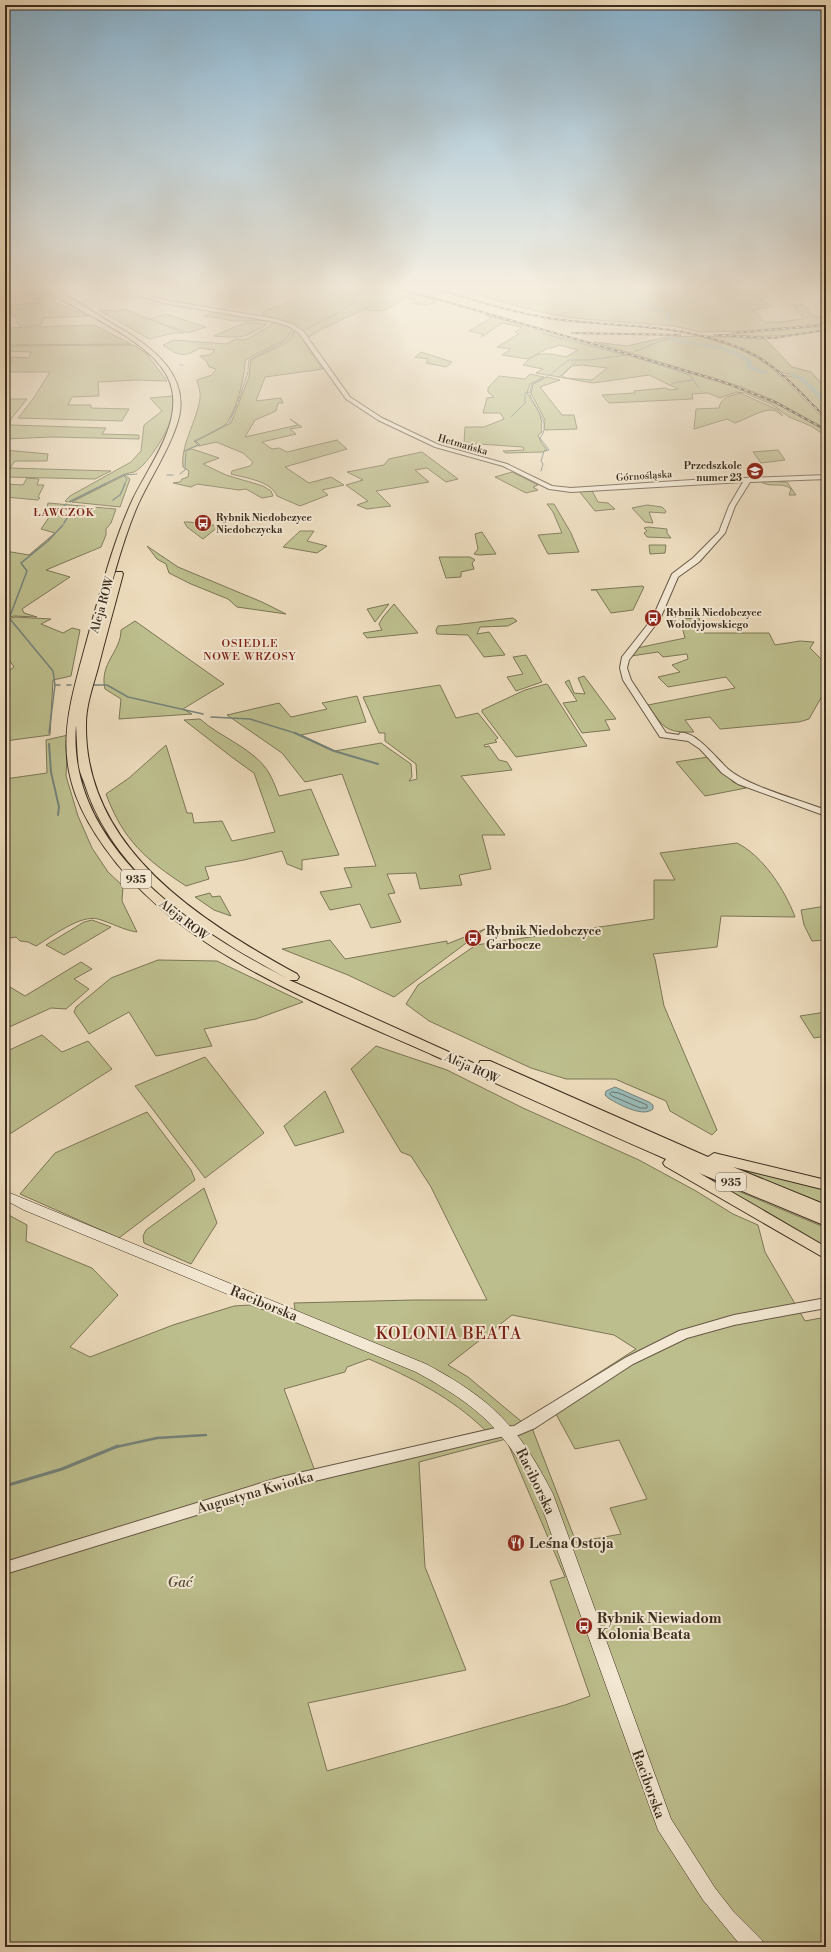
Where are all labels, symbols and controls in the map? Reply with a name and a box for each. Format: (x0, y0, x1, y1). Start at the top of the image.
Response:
street label: Hetmańska (436, 432, 490, 458)
place label: Przedszkole numer 23 (684, 460, 743, 484)
school or university icon: Przedszkole numer 23 (745, 461, 765, 481)
street label: Górnośląska (616, 468, 674, 484)
district label: ŁAWCZOK (33, 506, 95, 520)
place label: Rybnik Niedobczyce Niedobczycka (216, 512, 313, 536)
bus stop icon: Rybnik Niedobczyce Niedobczycka (193, 513, 213, 533)
street label: Aleja ROW (87, 574, 118, 636)
place label: Rybnik Niedobczyce Wołodyjowskiego (665, 607, 763, 631)
bus stop icon: Rybnik Niedobczyce Wołodyjowskiego (643, 608, 663, 628)
district label: OSIEDLE NOWE WRZOSY (203, 637, 297, 664)
road number: 935 (121, 870, 151, 888)
street label: Aleja ROW (155, 896, 212, 945)
place label: Rybnik Niedobczyce Garbocze (486, 924, 602, 953)
bus stop icon: Rybnik Niedobczyce Garbocze (463, 928, 483, 948)
street label: Aleja ROW (441, 1049, 502, 1088)
road number: 935 (716, 1173, 746, 1191)
street label: Raciborska (227, 1282, 301, 1326)
district label: KOLONIA BEATA (376, 1324, 522, 1344)
street label: Raciborska (511, 1445, 559, 1518)
street label: Augustyna Kwiotka (194, 1467, 317, 1519)
restaurant icon: Leśna Ostoja (506, 1533, 526, 1553)
place label: Leśna Ostoja (529, 1535, 614, 1553)
park label: Gać (168, 1574, 194, 1592)
place label: Rybnik Niewiadom Kolonia Beata (597, 1610, 722, 1644)
bus stop icon: Rybnik Niewiadom Kolonia Beata (574, 1616, 594, 1636)
street label: Raciborska (627, 1748, 669, 1822)

